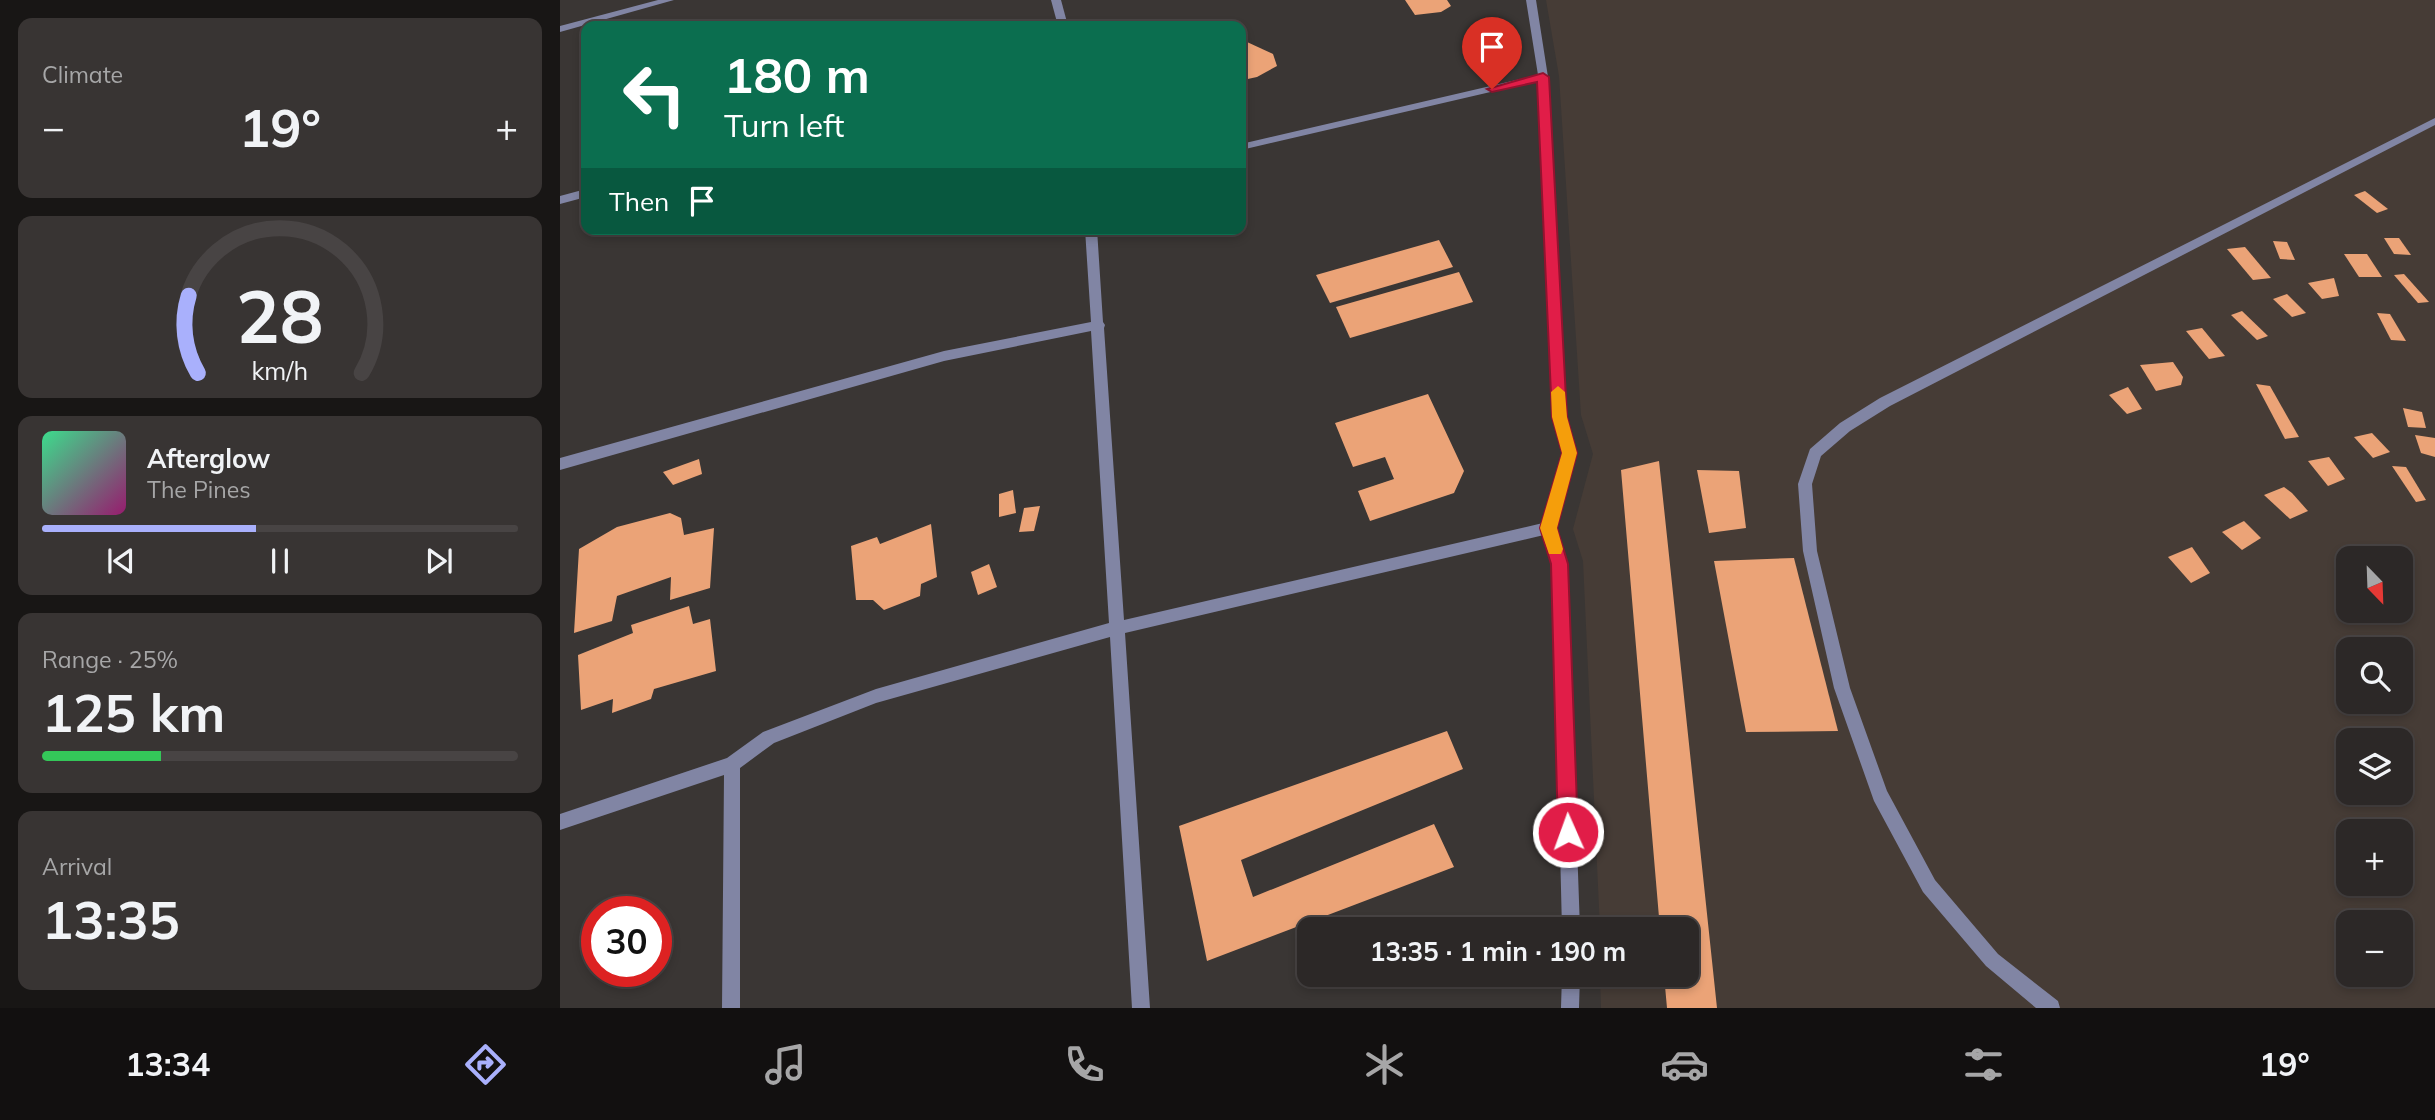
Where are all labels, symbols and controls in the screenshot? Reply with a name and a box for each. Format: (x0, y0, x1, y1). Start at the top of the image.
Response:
pin (1462, 17, 1522, 89)
icon: arrive (1473, 28, 1511, 66)
text: 180 m (724, 44, 870, 105)
icon: left (609, 49, 700, 140)
text: Climate (42, 60, 123, 89)
text: 19° (239, 95, 321, 160)
text: − (42, 103, 65, 151)
text: + (495, 103, 518, 151)
text: Turn left (724, 105, 844, 145)
icon: arrive (683, 182, 721, 220)
text: Then (609, 185, 669, 218)
text: 28 (236, 270, 324, 361)
text: km/h (252, 354, 308, 385)
text: Afterglow (147, 442, 270, 475)
text: The Pines (147, 475, 251, 504)
icon: previous (102, 542, 140, 580)
icon: pause (261, 542, 299, 580)
icon: next (420, 542, 458, 580)
north arrow (2336, 546, 2413, 623)
map controls (2336, 546, 2413, 987)
button: search (2336, 637, 2413, 714)
text: Range · 25% (42, 645, 178, 674)
text: 125 km (42, 680, 225, 745)
button: layers (2336, 728, 2413, 805)
position arrow (1531, 795, 1605, 869)
button: + (2336, 819, 2413, 896)
text: Arrival (42, 852, 112, 881)
text: 13:35 (42, 887, 180, 952)
speed limit sign: 30 (581, 896, 672, 987)
button: − (2336, 910, 2413, 987)
text: 13:35 · 1 min · 190 m (1370, 935, 1626, 968)
icon: directions (461, 1040, 510, 1089)
icon: music (761, 1040, 810, 1089)
icon: phone (1060, 1040, 1109, 1089)
icon: climate (1360, 1040, 1409, 1089)
icon: car (1660, 1040, 1709, 1089)
icon: filters (1959, 1040, 2008, 1089)
text: 13:34 (125, 1044, 210, 1084)
text: 19° (2259, 1044, 2310, 1084)

